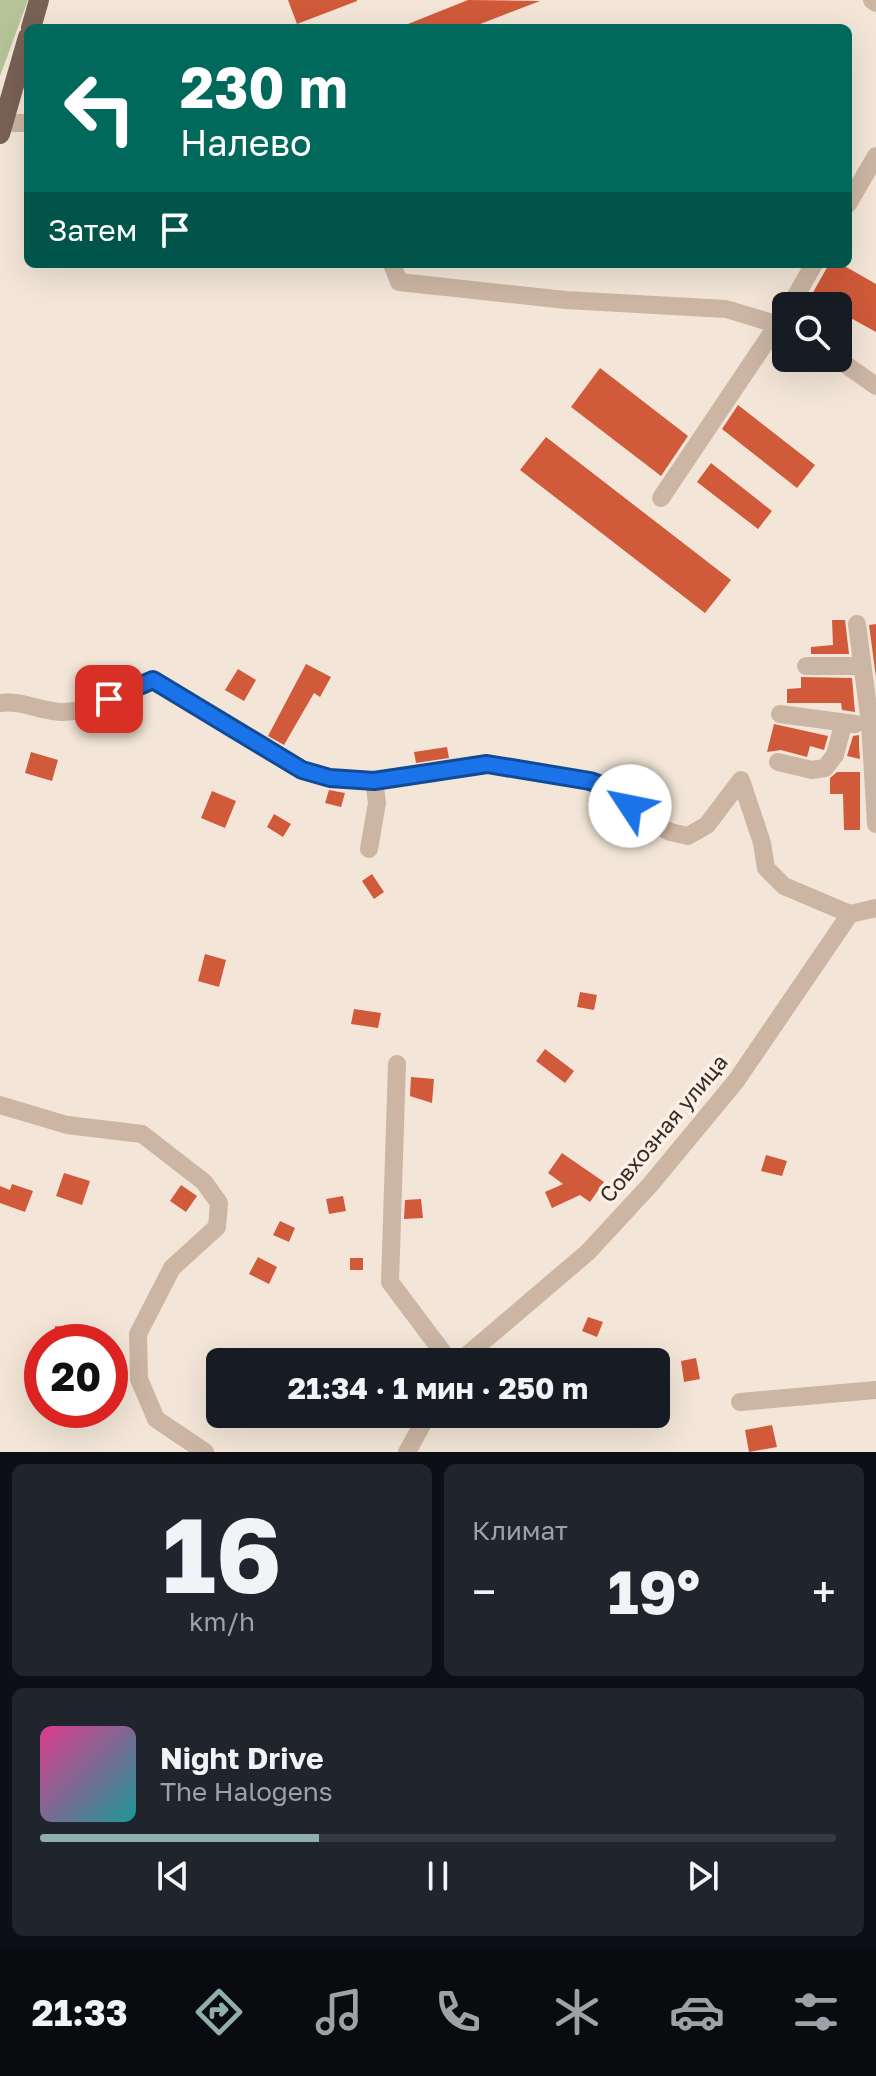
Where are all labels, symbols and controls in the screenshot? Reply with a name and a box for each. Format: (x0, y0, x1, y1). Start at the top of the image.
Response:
text: 230 m (180, 53, 348, 120)
icon: left (48, 56, 152, 160)
text: Налево (180, 121, 312, 164)
icon: arrive (153, 208, 197, 252)
text: Затем (48, 212, 137, 248)
map controls (772, 292, 852, 372)
button: search (772, 292, 852, 372)
pin (75, 665, 143, 733)
icon: arrive (87, 677, 131, 721)
position arrow (588, 764, 672, 848)
street label: Совхозная улица (593, 1048, 733, 1208)
speed limit sign: 20 (24, 1324, 128, 1428)
text: 21:34 · 1 мин · 250 m (288, 1370, 588, 1406)
text: 16 (162, 1491, 282, 1616)
text: Климат (472, 1515, 568, 1546)
text: 19° (608, 1555, 700, 1627)
text: − (472, 1565, 496, 1618)
text: + (812, 1565, 836, 1618)
text: km/h (189, 1606, 255, 1637)
text: Night Drive (160, 1740, 324, 1776)
text: The Halogens (160, 1776, 333, 1807)
icon: previous (151, 1854, 195, 1898)
icon: pause (416, 1854, 460, 1898)
icon: next (681, 1854, 725, 1898)
icon: directions (191, 1984, 247, 2040)
icon: music (311, 1984, 367, 2040)
icon: phone (430, 1984, 486, 2040)
icon: climate (549, 1984, 605, 2040)
icon: car (669, 1984, 725, 2040)
icon: filters (788, 1984, 844, 2040)
text: 21:33 (32, 1991, 128, 2034)

